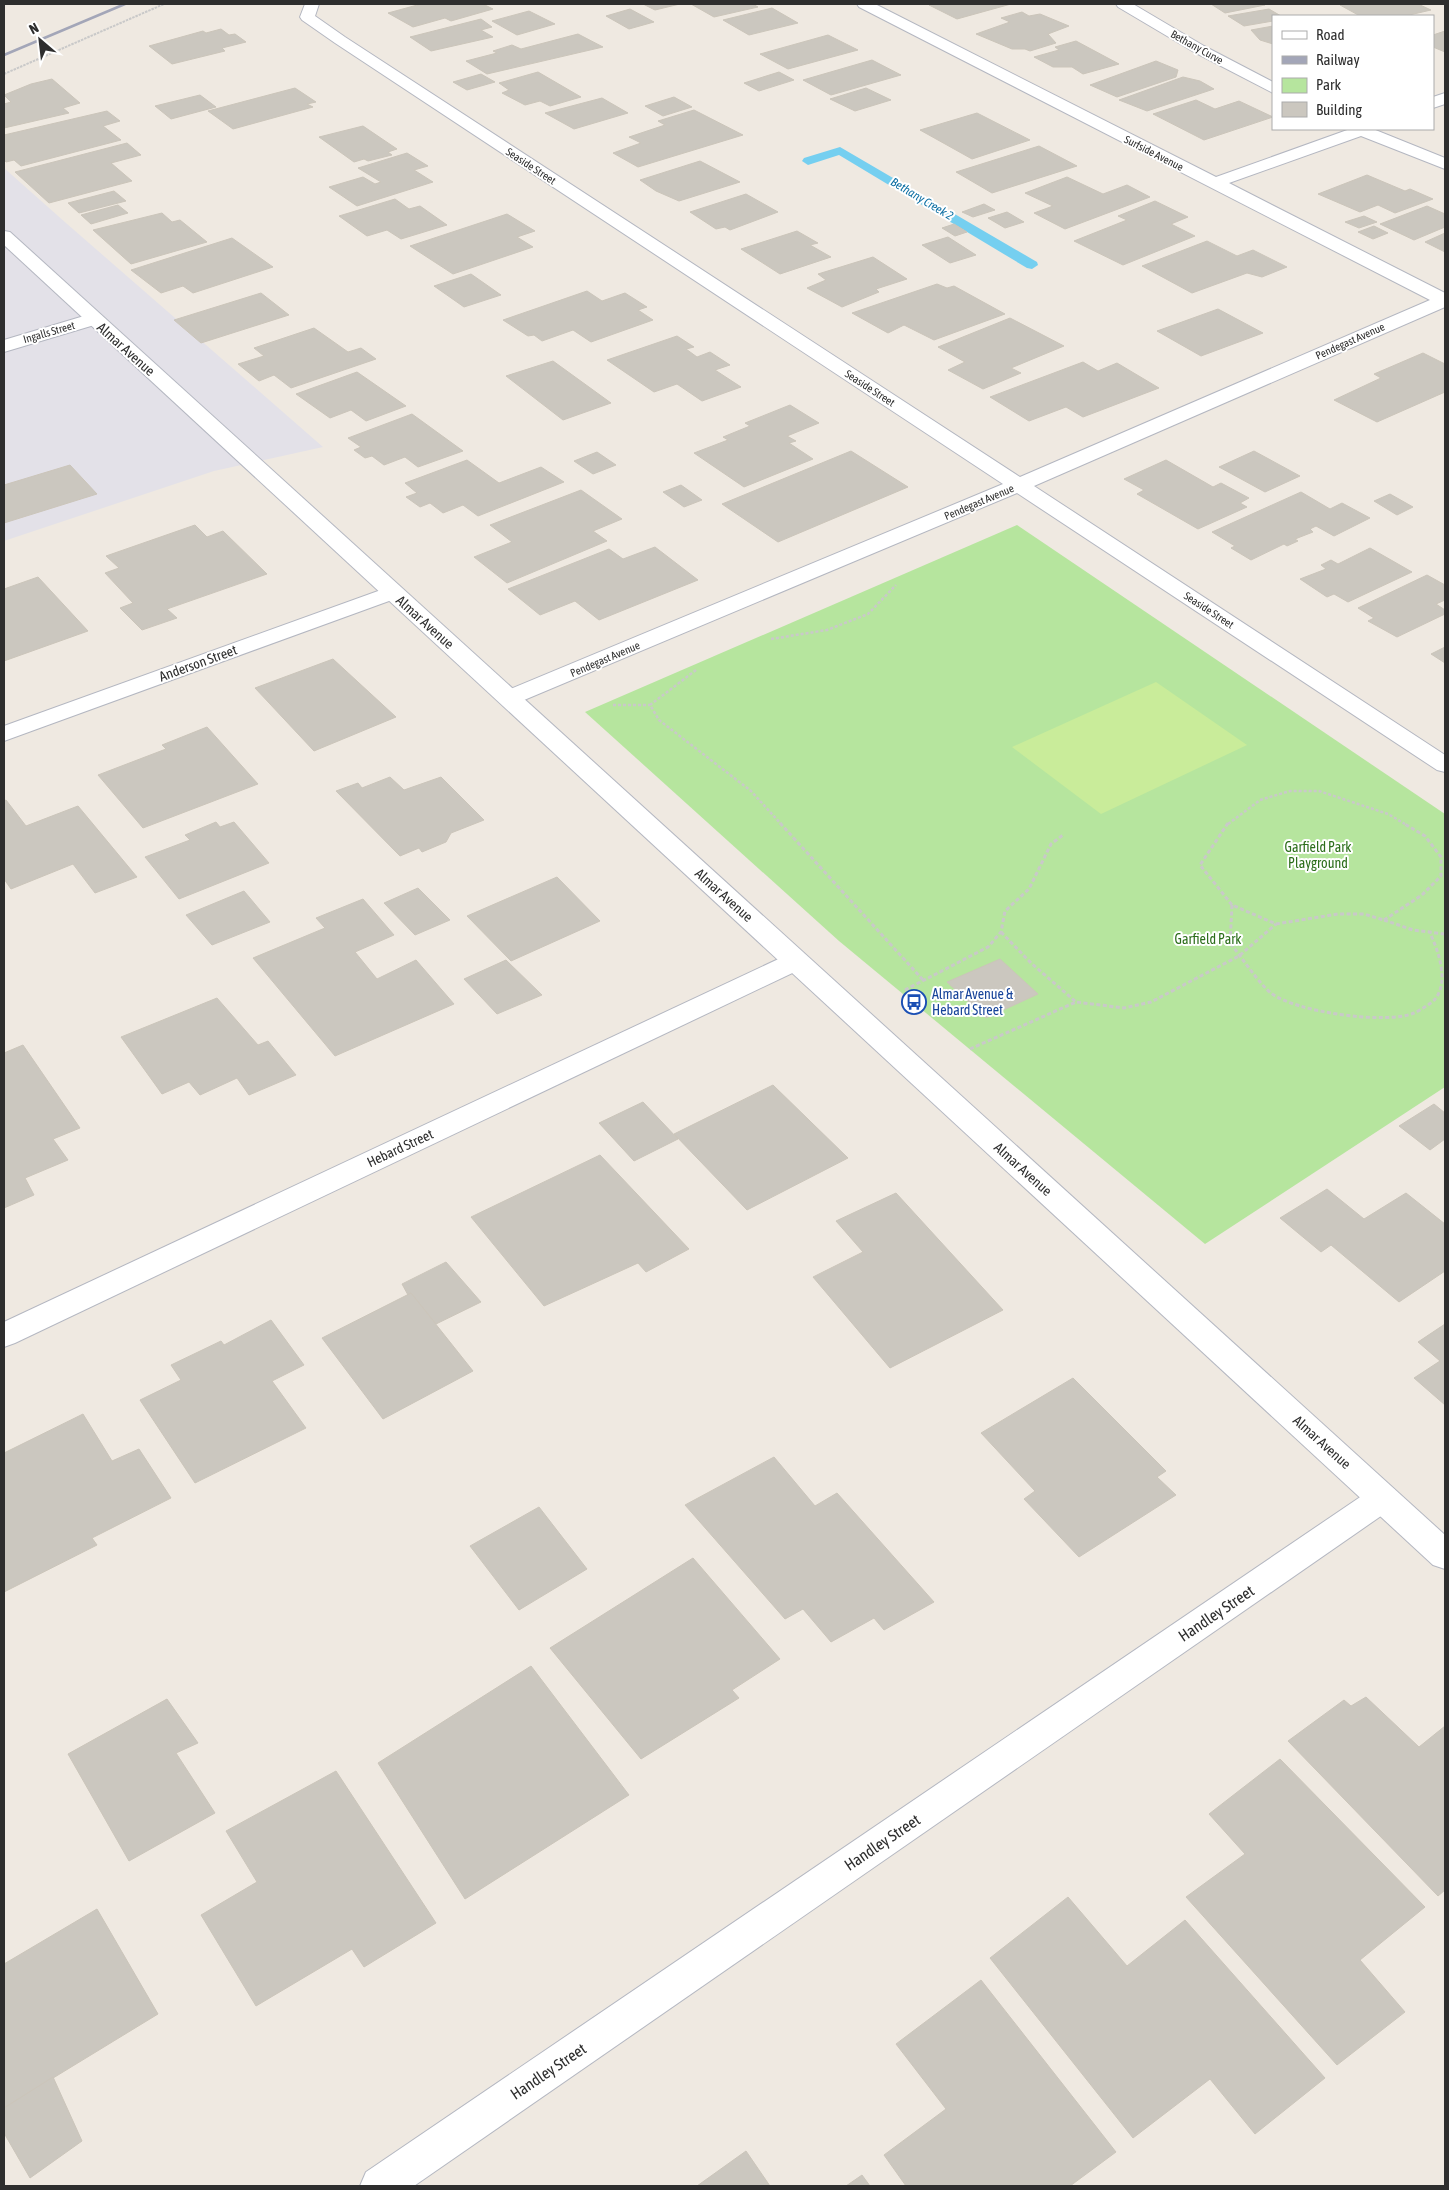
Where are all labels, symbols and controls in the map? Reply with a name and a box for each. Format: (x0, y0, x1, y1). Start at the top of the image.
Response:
north arrow (15, 15, 65, 65)
legend (1272, 15, 1434, 130)
text: N (26, 20, 41, 38)
text: Road (1316, 26, 1345, 43)
street label: Bethany Curve (1169, 28, 1225, 66)
text: Railway (1316, 51, 1360, 68)
text: Park (1316, 76, 1341, 93)
text: Building (1316, 101, 1362, 118)
street label: Surfside Avenue (1122, 133, 1186, 173)
street label: Seaside Street (504, 145, 558, 187)
water label: Bethany Creek 2 (888, 175, 956, 223)
street label: Ingalls Street (22, 319, 76, 345)
street label: Almar Avenue (94, 319, 158, 379)
street label: Pendegast Avenue (1314, 320, 1386, 362)
street label: Seaside Street (843, 367, 897, 409)
street label: Pendegast Avenue (942, 482, 1016, 522)
street label: Seaside Street (1182, 589, 1236, 631)
street label: Almar Avenue (393, 592, 457, 652)
street label: Pendegast Avenue (568, 639, 642, 679)
street label: Anderson Street (157, 642, 239, 684)
park label: Garfield Park Playground (1285, 839, 1351, 871)
street label: Almar Avenue (692, 865, 756, 925)
park label: Garfield Park (1175, 931, 1241, 947)
place label: Almar Avenue & Hebard Street (932, 986, 1014, 1018)
bus stop icon: Almar Avenue & Hebard Street (901, 989, 927, 1015)
street label: Hebard Street (364, 1126, 436, 1170)
street label: Almar Avenue (991, 1139, 1055, 1199)
street label: Almar Avenue (1290, 1412, 1354, 1472)
street label: Handley Street (1175, 1581, 1258, 1646)
street label: Handley Street (841, 1810, 924, 1875)
street label: Handley Street (507, 2039, 590, 2104)

